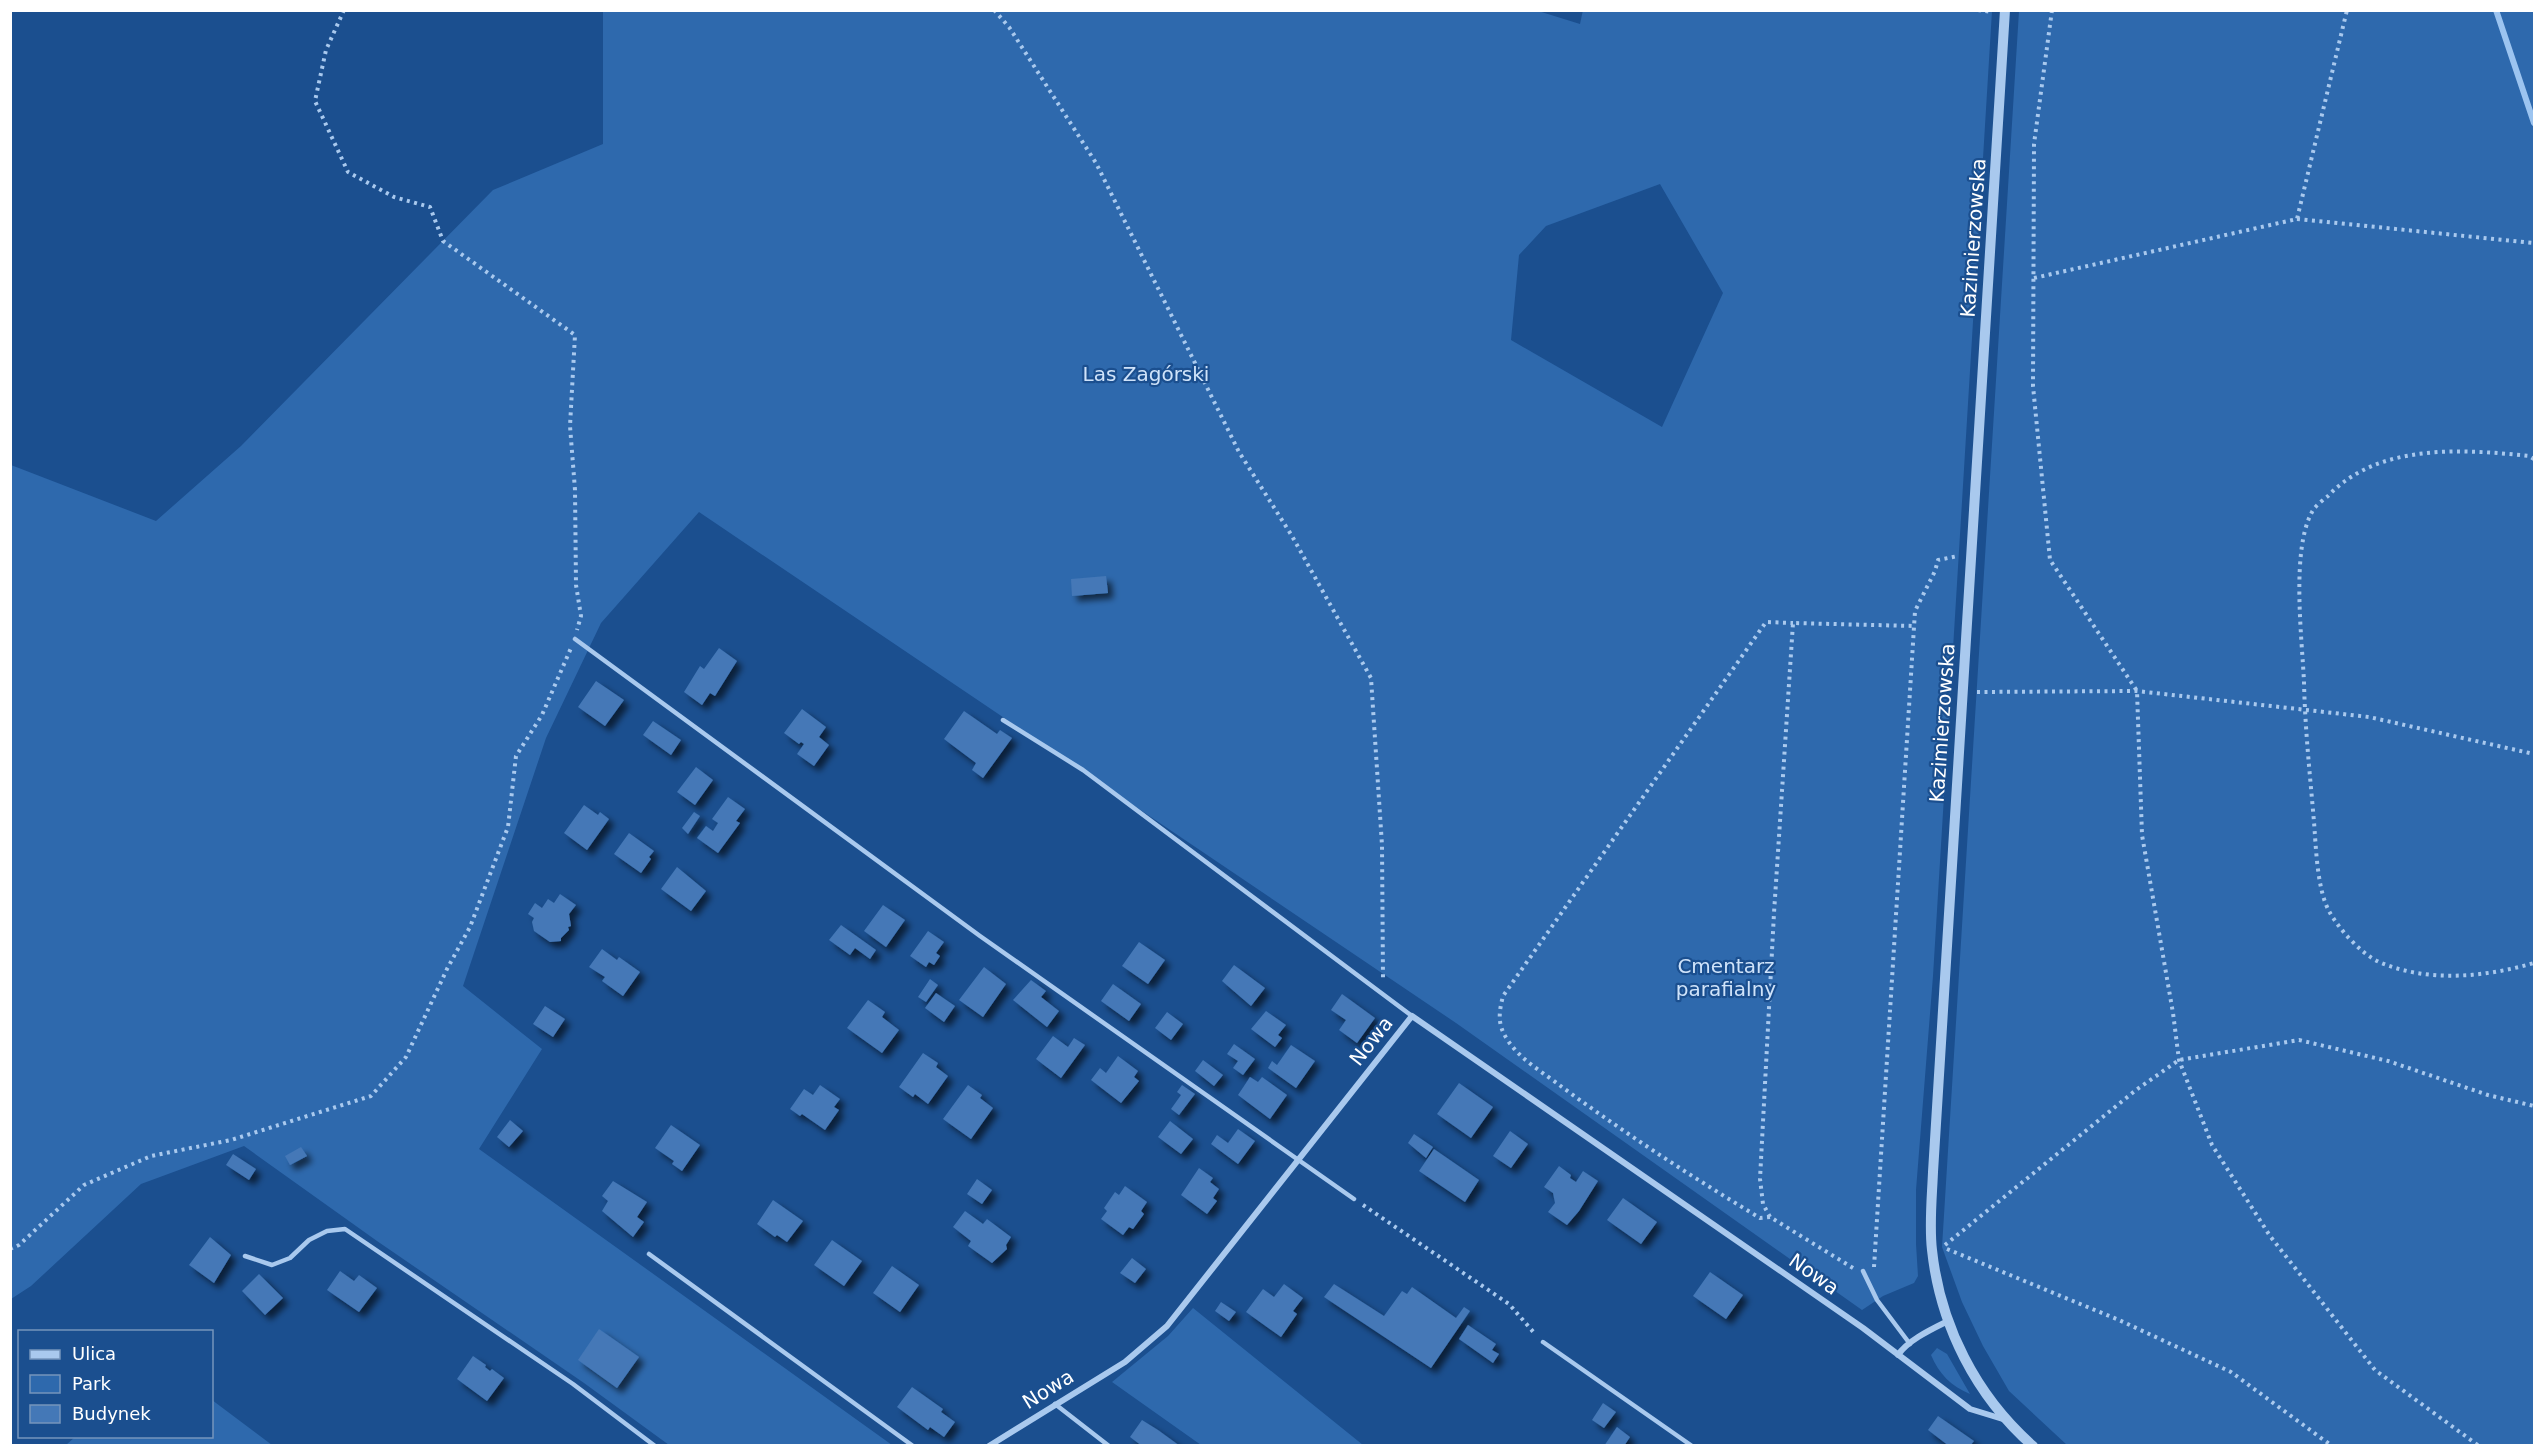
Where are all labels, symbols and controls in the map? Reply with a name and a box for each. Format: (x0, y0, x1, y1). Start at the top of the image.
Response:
street label: Kazimierzowska (1955, 158, 1991, 318)
park label: Las Zagórski (1083, 362, 1209, 386)
street label: Kazimierzowska (1924, 643, 1960, 803)
park label: Cmentarz parafialny (1676, 954, 1776, 1001)
street label: Nowa (1344, 1012, 1398, 1070)
street label: Nowa (1784, 1248, 1844, 1300)
legend (18, 1330, 213, 1438)
text: Ulica (72, 1343, 116, 1364)
street label: Nowa (1018, 1364, 1078, 1414)
text: Park (72, 1373, 111, 1394)
text: Budynek (72, 1403, 151, 1424)

